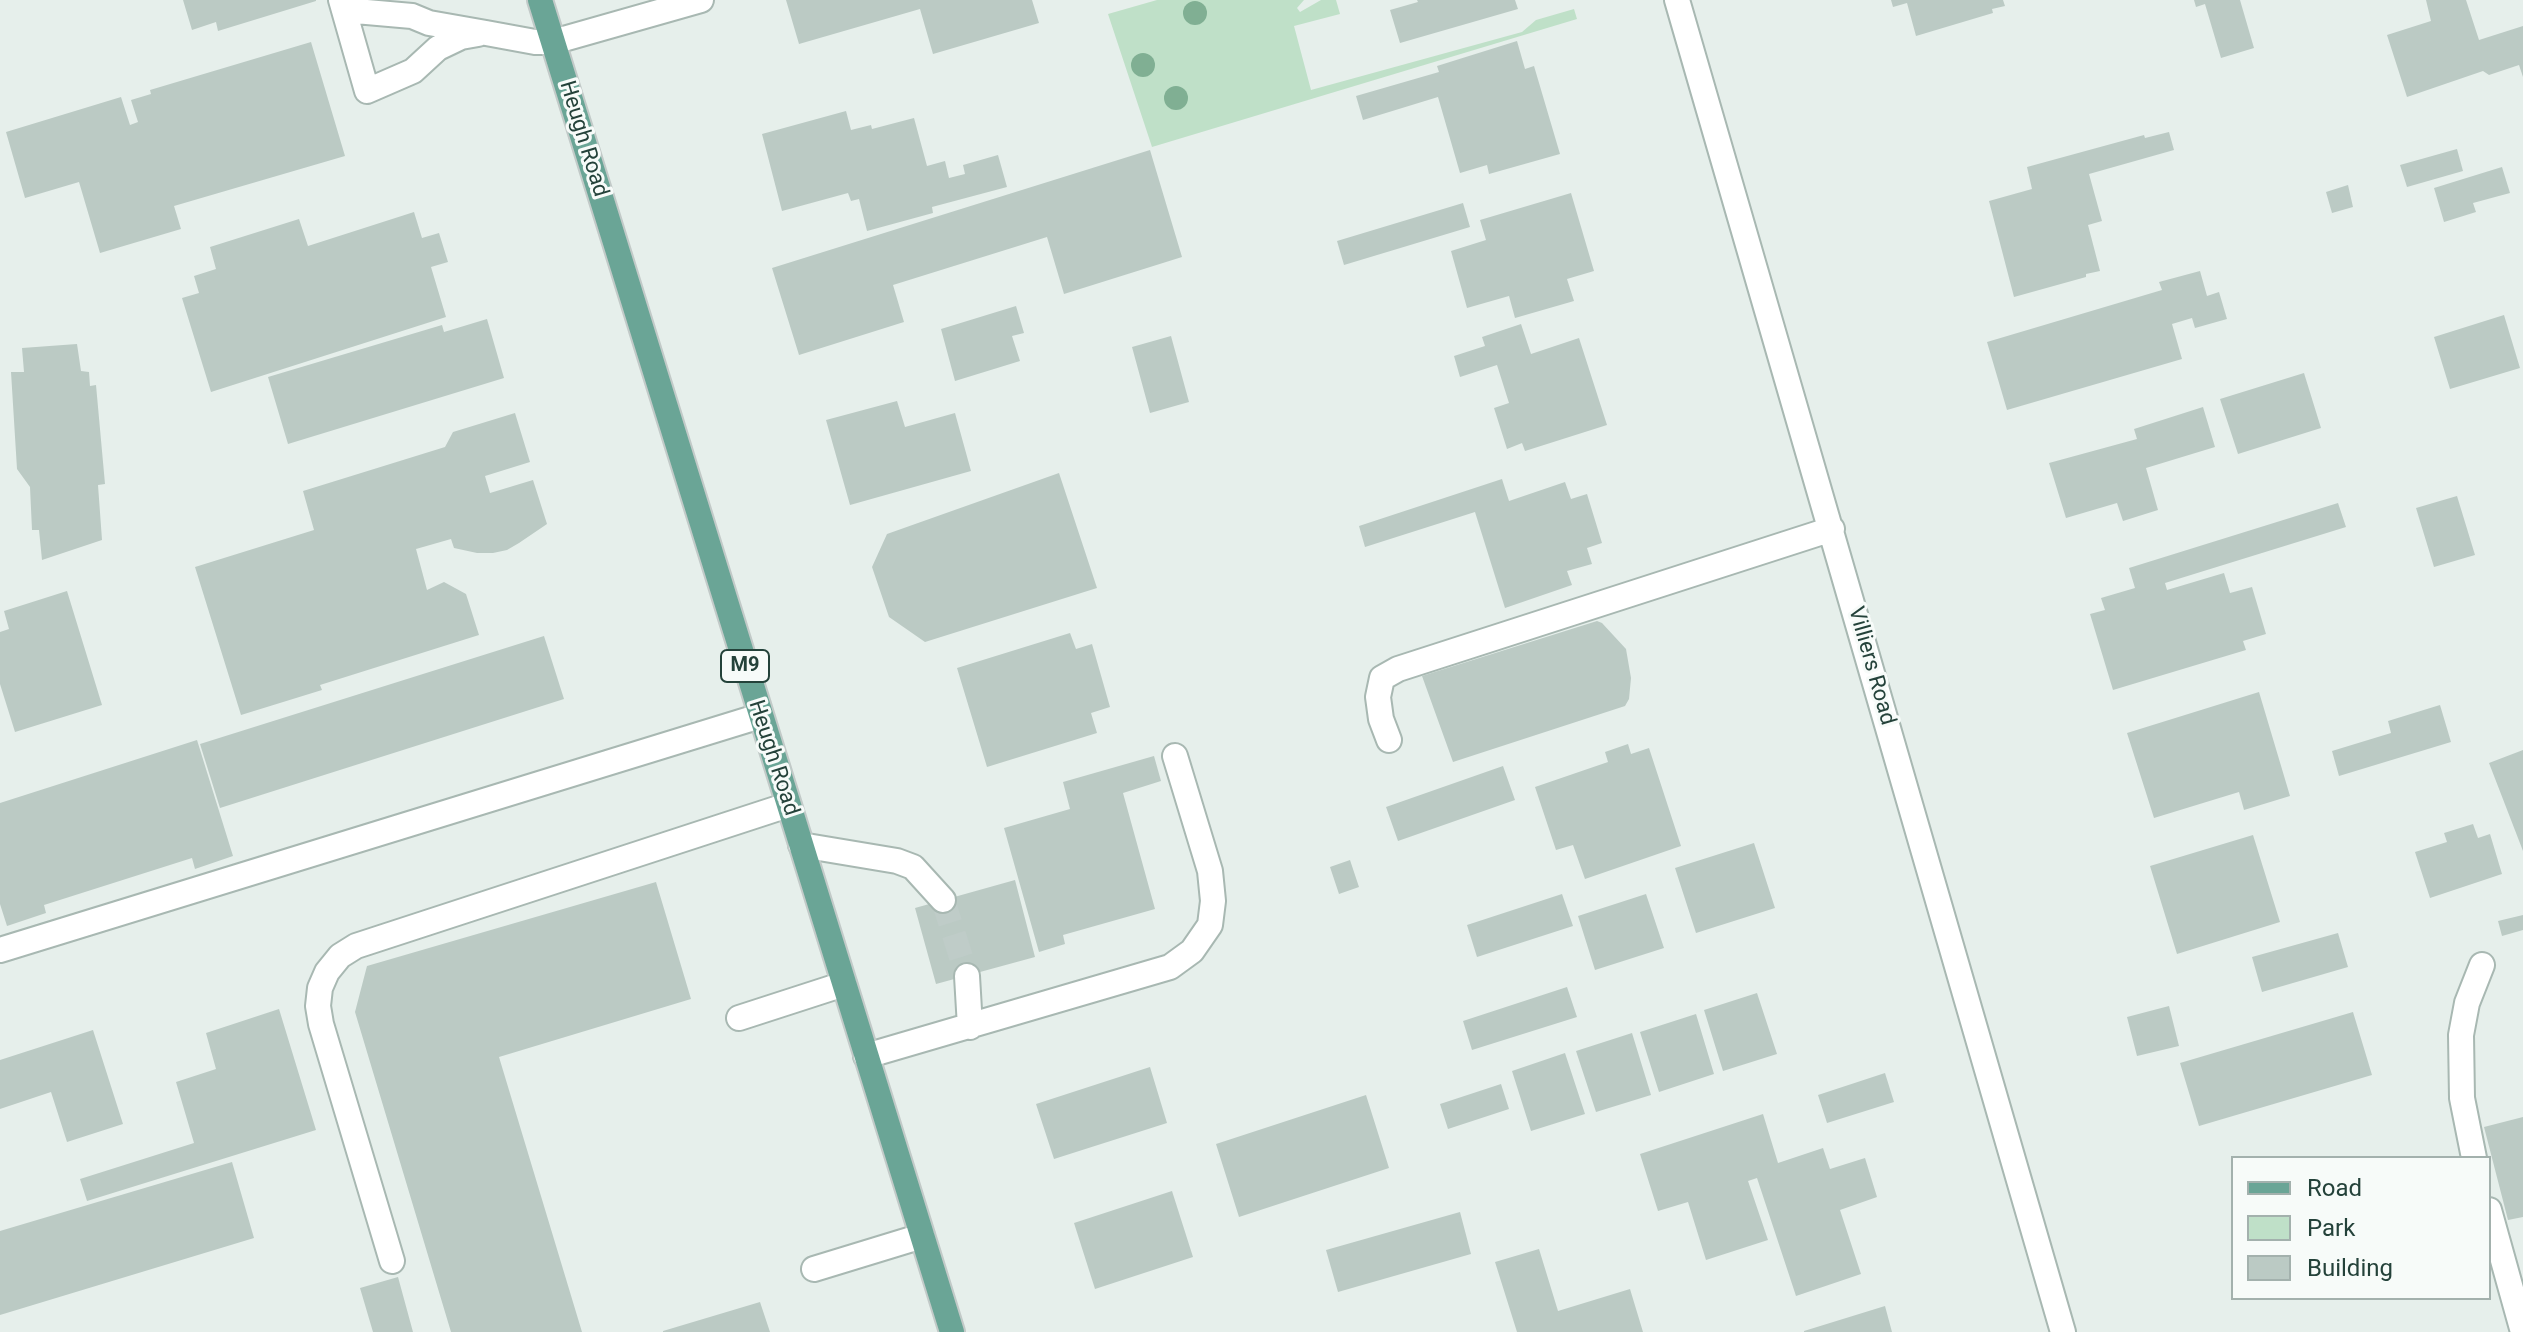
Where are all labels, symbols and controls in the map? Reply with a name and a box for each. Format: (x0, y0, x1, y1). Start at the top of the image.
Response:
street label: Heugh Road (553, 78, 613, 200)
street label: Villiers Road (1842, 604, 1900, 728)
road number: M9 (721, 650, 769, 682)
street label: Heugh Road (742, 697, 804, 819)
legend (2231, 1156, 2491, 1300)
text: Road (2307, 1174, 2362, 1202)
text: Park (2307, 1214, 2355, 1242)
text: Building (2307, 1254, 2393, 1282)

